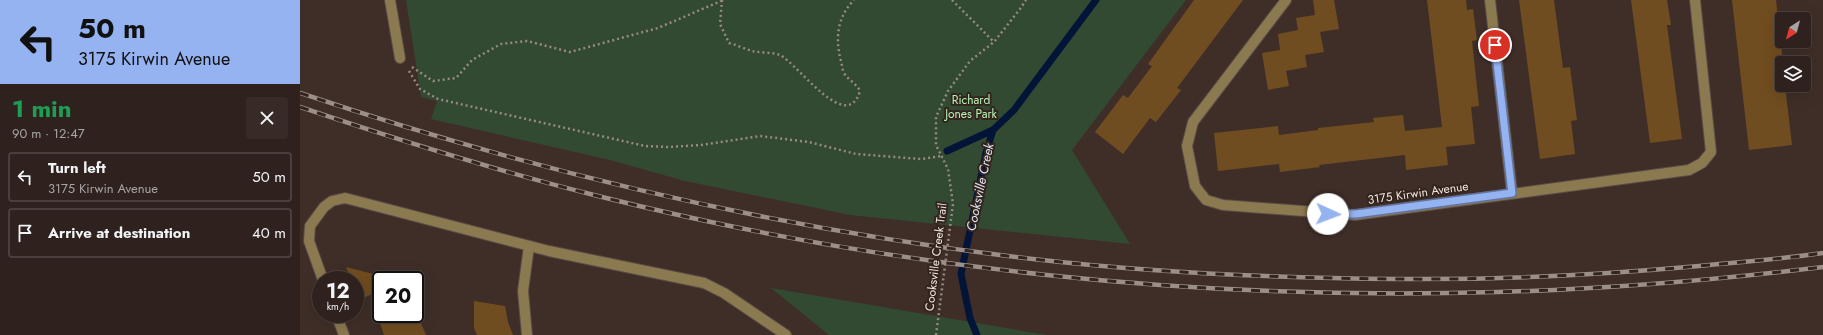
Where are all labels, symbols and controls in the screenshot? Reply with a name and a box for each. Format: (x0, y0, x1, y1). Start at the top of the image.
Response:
text: 50 m (78, 8, 146, 49)
north arrow (1775, 12, 1811, 48)
map controls (1775, 12, 1811, 92)
icon: left (12, 16, 64, 68)
pin (1478, 28, 1512, 62)
icon: arrive (1484, 34, 1506, 56)
text: 3175 Kirwin Avenue (78, 46, 230, 72)
button: layers (1775, 56, 1811, 92)
text: 1 min (12, 91, 72, 126)
park label: Richard Jones Park (943, 91, 998, 123)
button: close (246, 97, 288, 139)
text: 90 m · 12:47 (12, 124, 85, 143)
water label: Cooksville Creek (961, 141, 999, 233)
text: Turn left (48, 157, 106, 179)
icon: left (14, 166, 36, 188)
text: 50 m (252, 166, 286, 188)
street label: 3175 Kirwin Avenue (1366, 177, 1470, 209)
text: 3175 Kirwin Avenue (48, 179, 158, 198)
position arrow (1307, 193, 1349, 235)
street label: Cooksville Creek Trail (920, 202, 952, 312)
icon: arrive (14, 222, 36, 244)
text: Arrive at destination (48, 222, 190, 244)
text: 40 m (252, 222, 286, 244)
speed limit sign: 20 (372, 271, 424, 323)
text: 12 (326, 277, 350, 306)
text: km/h (327, 299, 349, 314)

